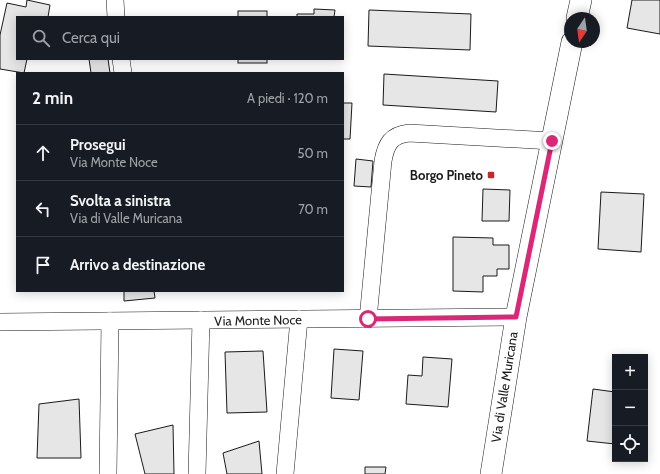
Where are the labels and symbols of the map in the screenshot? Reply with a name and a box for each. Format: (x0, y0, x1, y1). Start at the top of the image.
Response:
north arrow (564, 12, 600, 48)
route end (543, 132, 561, 150)
place label: Borgo Pineto (410, 167, 484, 183)
marker: Borgo Pineto (486, 170, 496, 180)
route start (359, 310, 377, 328)
street label: Via Monte Noce (214, 311, 302, 329)
street label: Via di Valle Muricana (487, 330, 521, 444)

